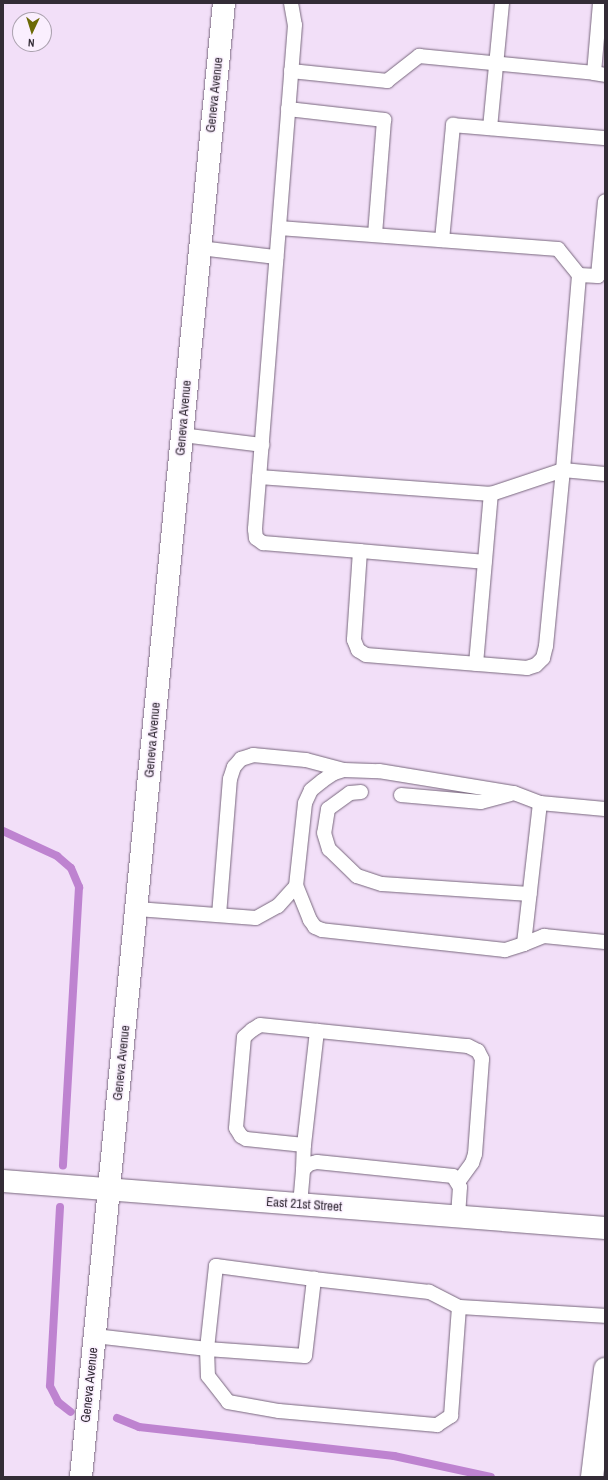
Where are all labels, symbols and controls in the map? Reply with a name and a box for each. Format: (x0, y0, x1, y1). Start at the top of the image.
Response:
north arrow (12, 12, 52, 52)
text: N (28, 36, 35, 50)
street label: Geneva Avenue (203, 56, 227, 134)
street label: Geneva Avenue (173, 379, 195, 457)
street label: Geneva Avenue (142, 701, 164, 779)
street label: Geneva Avenue (110, 1024, 134, 1102)
street label: East 21st Street (266, 1195, 342, 1215)
street label: Geneva Avenue (78, 1346, 102, 1424)

